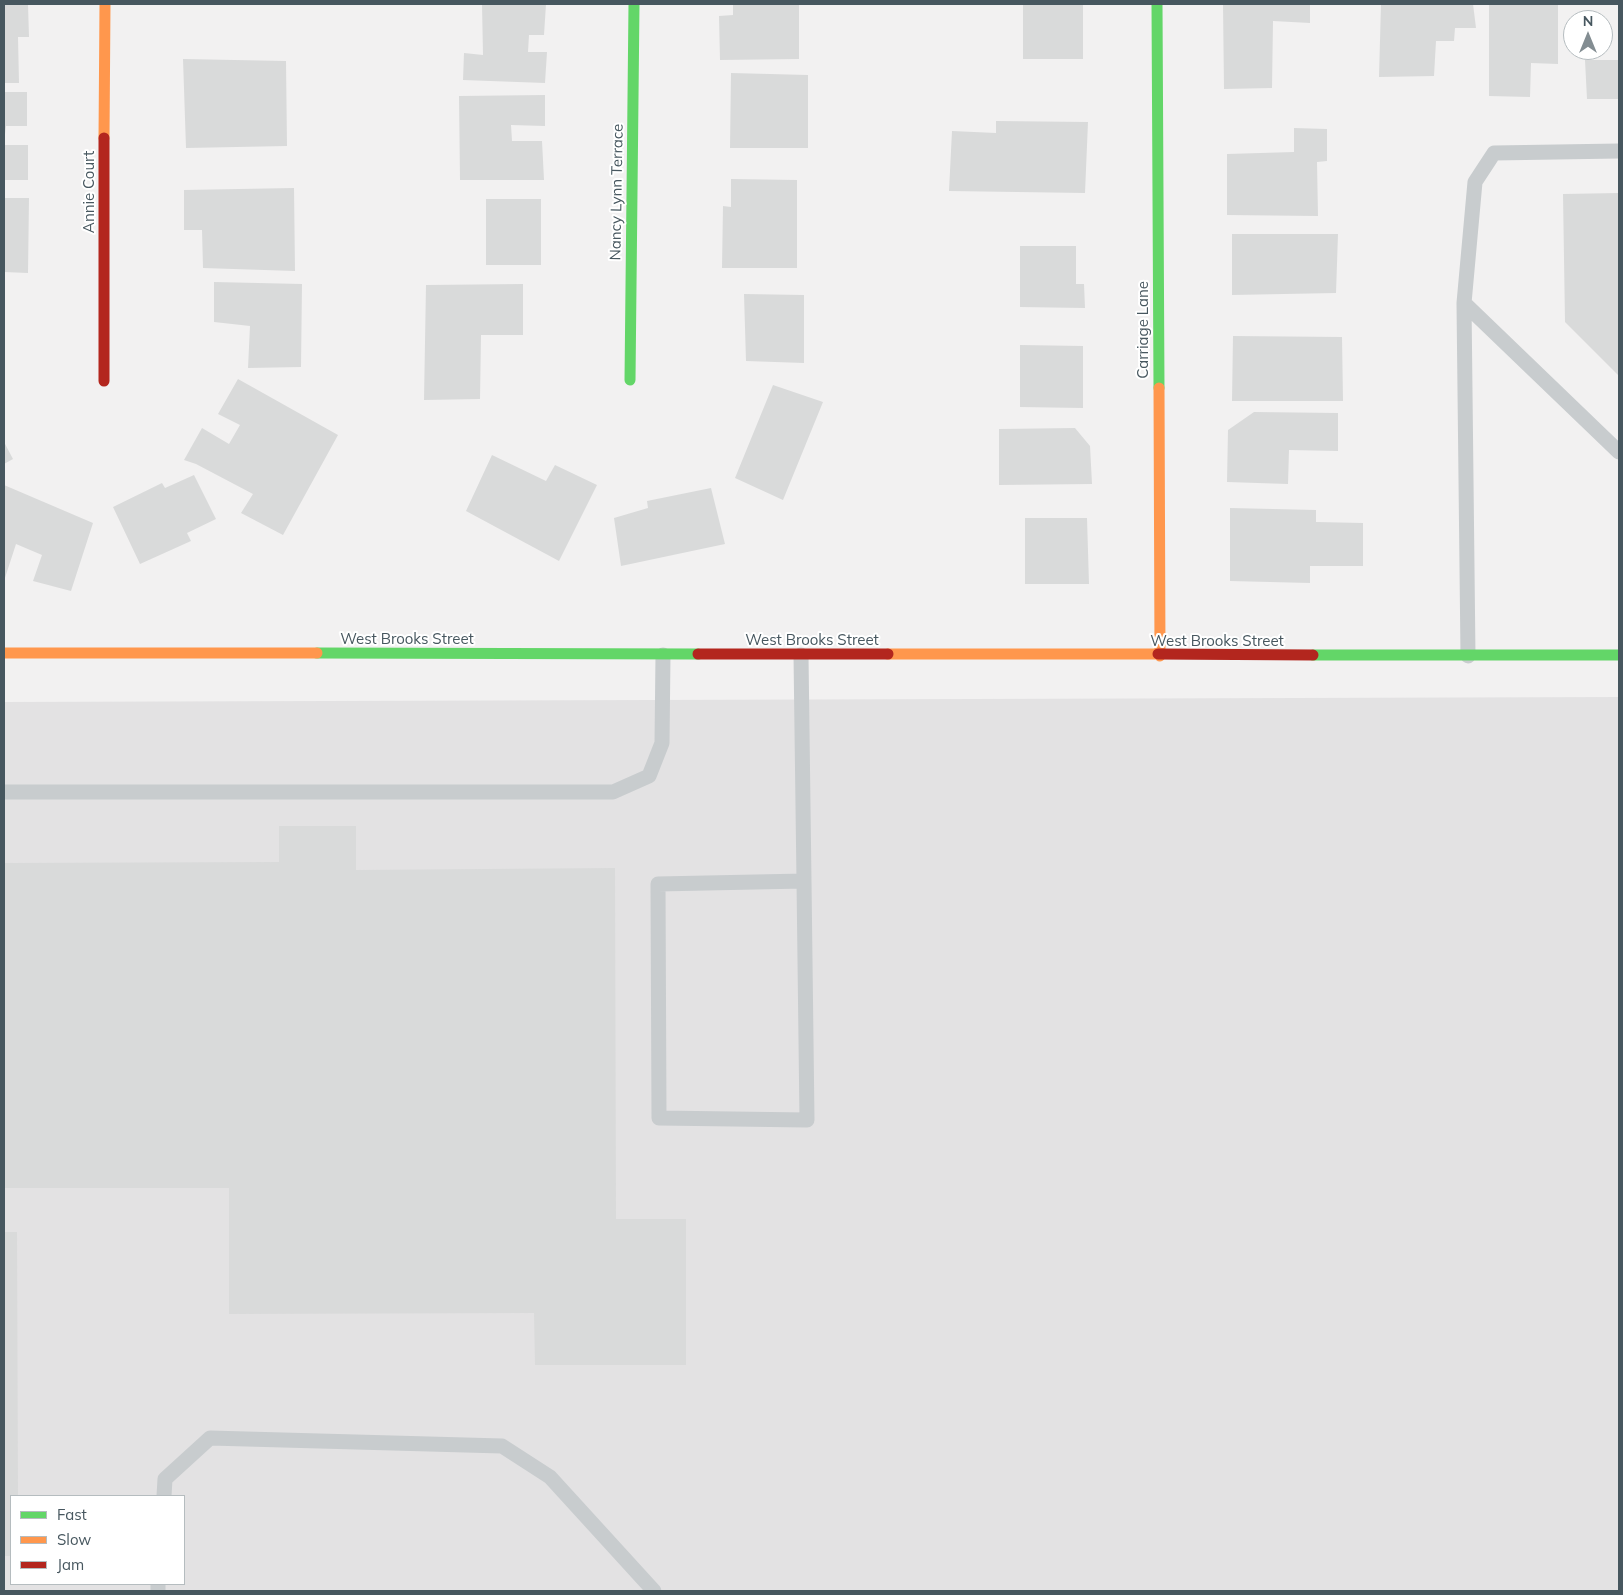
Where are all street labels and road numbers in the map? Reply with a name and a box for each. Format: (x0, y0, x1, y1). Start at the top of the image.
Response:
street label: Nancy Lynn Terrace (607, 124, 627, 260)
street label: Annie Court (80, 151, 98, 233)
street label: Carriage Lane (1134, 281, 1152, 379)
street label: West Brooks Street (340, 630, 474, 648)
street label: West Brooks Street (745, 631, 879, 649)
street label: West Brooks Street (1150, 632, 1284, 650)

